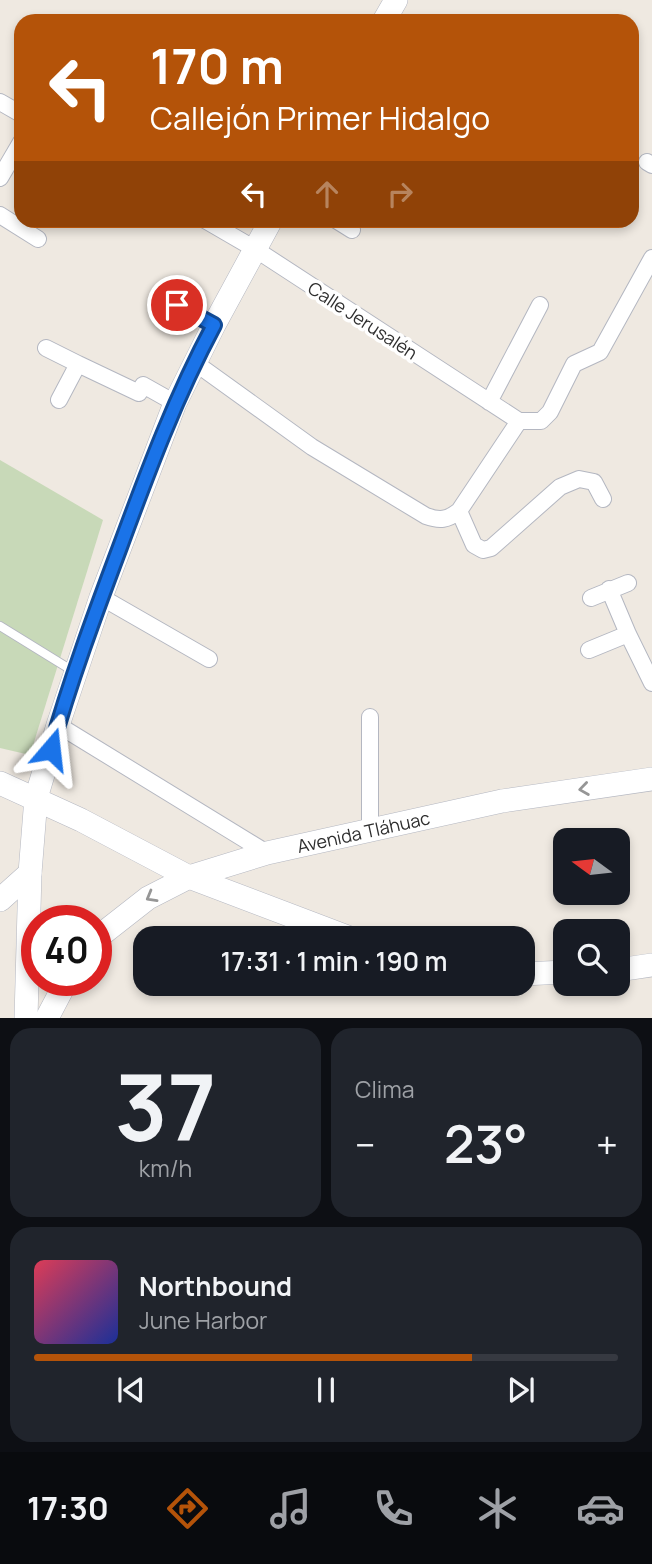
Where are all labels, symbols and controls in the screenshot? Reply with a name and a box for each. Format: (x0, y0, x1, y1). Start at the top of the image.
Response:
text: 170 m (150, 32, 284, 99)
icon: left (35, 42, 126, 133)
text: Callejón Primer Hidalgo (150, 96, 490, 140)
icon: left (235, 175, 273, 213)
icon: ahead (308, 175, 346, 213)
icon: right (381, 175, 419, 213)
pin (147, 275, 207, 335)
street label: Calle Jerusalén (304, 276, 422, 364)
icon: arrive (158, 286, 196, 324)
position arrow (14, 712, 88, 786)
one-way arrow (579, 781, 590, 796)
street label: Avenida Tláhuac (295, 805, 432, 858)
north arrow (553, 828, 630, 905)
map controls (553, 828, 630, 996)
one-way arrow (146, 888, 159, 901)
speed limit sign: 40 (21, 905, 112, 996)
button: search (553, 919, 630, 996)
text: 17:31 · 1 min · 190 m (221, 943, 447, 979)
text: 37 (115, 1044, 216, 1168)
text: Clima (355, 1073, 414, 1105)
text: 23° (444, 1108, 528, 1179)
text: − (355, 1118, 376, 1170)
text: + (596, 1118, 618, 1170)
text: km/h (139, 1152, 192, 1184)
text: Northbound (139, 1268, 292, 1304)
text: June Harbor (139, 1304, 267, 1336)
icon: previous (112, 1371, 150, 1409)
icon: pause (307, 1371, 345, 1409)
icon: next (502, 1371, 540, 1409)
icon: directions (163, 1484, 212, 1533)
icon: music (266, 1484, 315, 1533)
icon: phone (369, 1484, 418, 1533)
icon: climate (473, 1484, 522, 1533)
icon: car (576, 1484, 625, 1533)
text: 17:30 (27, 1486, 109, 1530)

